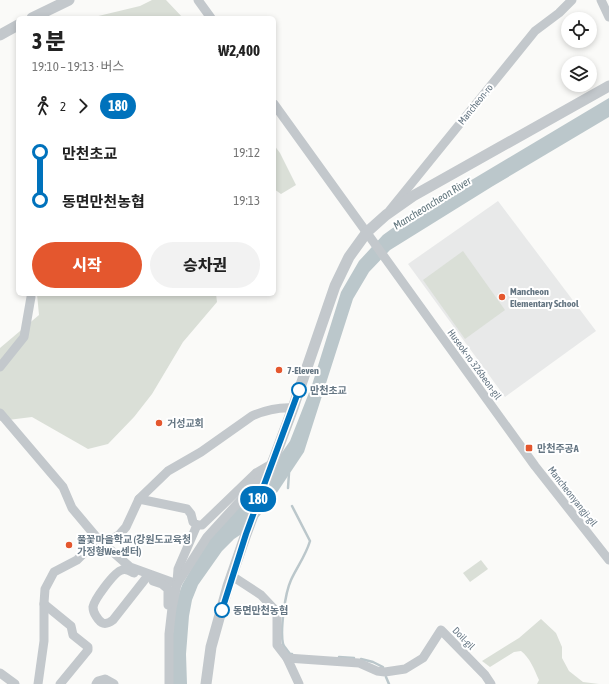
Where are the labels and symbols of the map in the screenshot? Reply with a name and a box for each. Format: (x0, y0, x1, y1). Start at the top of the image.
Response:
street label: Mancheon-ro (456, 82, 495, 127)
water label: Mancheoncheon River (391, 174, 474, 232)
place label: Mancheon Elementary School (510, 286, 579, 309)
marker: Mancheon Elementary School (497, 292, 507, 302)
street label: Huseok-ro 326beon-gil (445, 327, 504, 402)
marker: 7-Eleven (274, 365, 284, 375)
place label: 7-Eleven (287, 365, 319, 376)
marker: 만천초교 (291, 382, 307, 398)
place label: 만천초교 (310, 384, 347, 396)
marker: 거성교회 (154, 418, 164, 428)
place label: 거성교회 (167, 418, 204, 429)
place label: 만천주공A (537, 442, 579, 454)
marker: 만천주공A (524, 443, 534, 453)
street label: Mancheonyangji-gil (546, 464, 600, 529)
line badge: 180 (235, 486, 281, 512)
place label: 풀꽃마을학교 (강원도교육청 가정형Wee센터) (77, 533, 191, 557)
marker: 풀꽃마을학교 (강원도교육청 가정형Wee센터) (64, 540, 74, 550)
marker: 동면만천농협 (214, 602, 230, 618)
place label: 동면만천농협 (233, 604, 288, 616)
street label: Doil-gil (450, 625, 477, 652)

